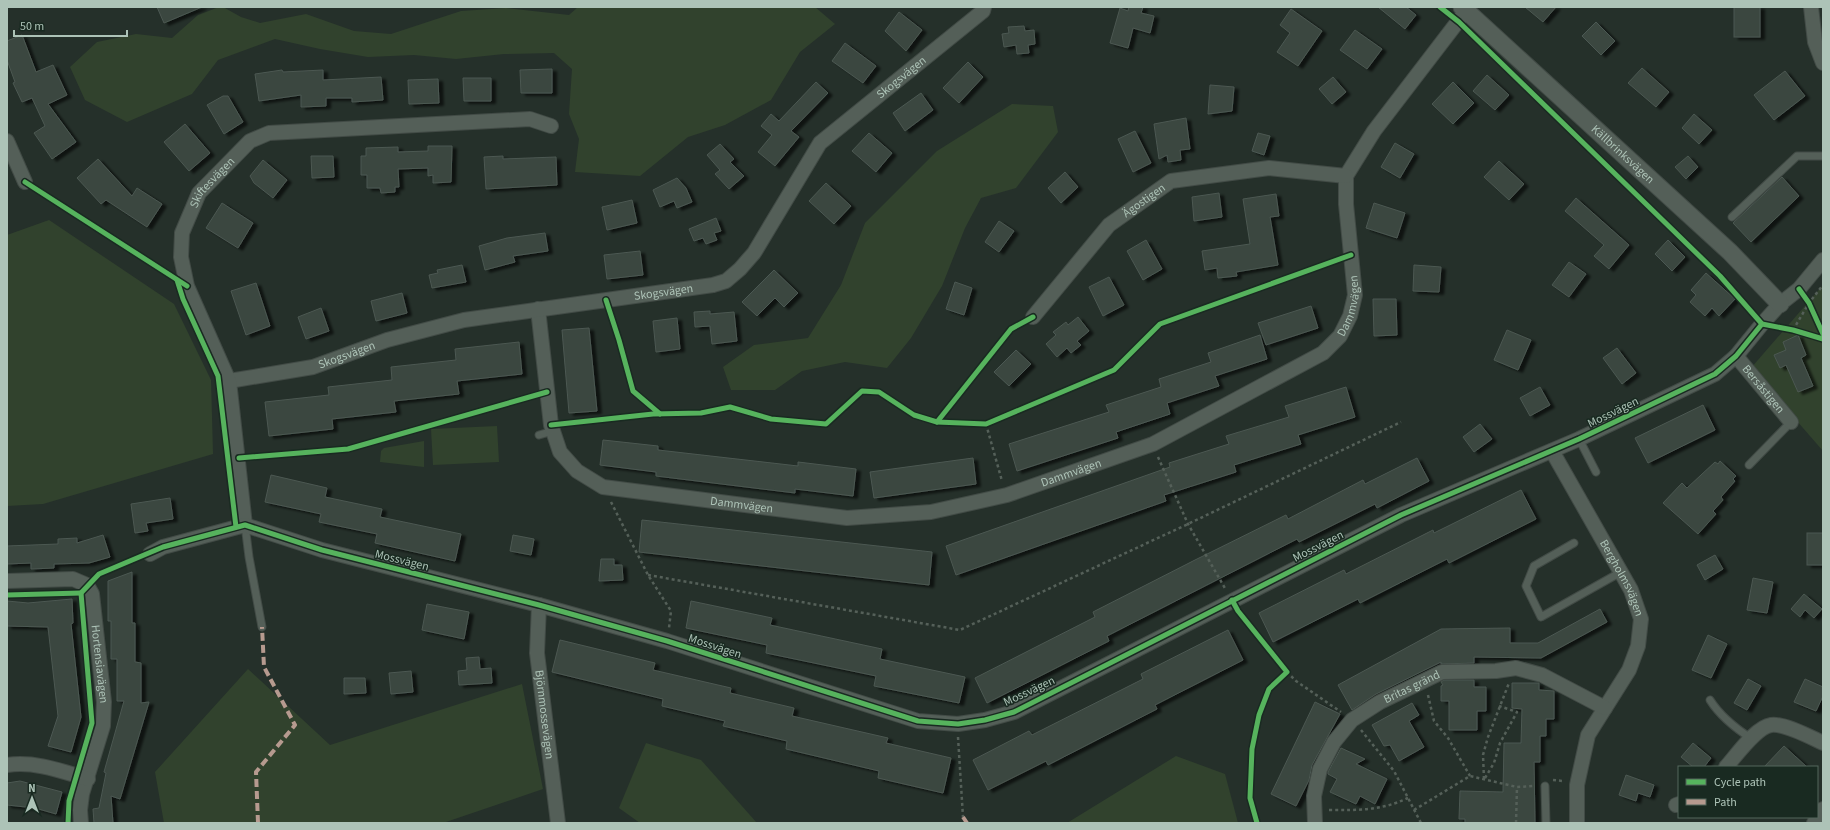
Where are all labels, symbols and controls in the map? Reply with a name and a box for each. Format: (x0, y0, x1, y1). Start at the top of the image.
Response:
scale bar (14, 12, 127, 38)
text: 50 m (20, 18, 44, 35)
street label: Skogsvägen (873, 52, 930, 103)
street label: Källbrinksvägen (1587, 121, 1658, 188)
street label: Skiftesvägen (186, 153, 239, 211)
street label: Ägostigen (1119, 180, 1169, 222)
street label: Dammvägen (1333, 274, 1364, 339)
street label: Skogsvägen (633, 280, 694, 305)
street label: Skogsvägen (316, 337, 378, 373)
street label: Bersåstigen (1738, 361, 1788, 417)
street label: Mossvägen (1585, 393, 1642, 432)
street label: Dammvägen (1038, 455, 1104, 492)
street label: Dammvägen (709, 493, 774, 518)
street label: Mossvägen (1290, 526, 1347, 567)
street label: Bergholmsvägen (1595, 537, 1647, 619)
street label: Mossvägen (373, 546, 431, 575)
street label: Hortensiavägen (86, 624, 112, 704)
street label: Mossvägen (686, 630, 744, 663)
street label: Britas gränd (1381, 666, 1443, 708)
street label: Björnmossevägen (530, 669, 558, 760)
street label: Mossvägen (1001, 672, 1058, 711)
legend (1678, 766, 1818, 818)
text: Cycle path (1714, 774, 1766, 791)
north arrow (12, 778, 52, 818)
text: N (28, 781, 36, 796)
text: Path (1714, 794, 1737, 811)

